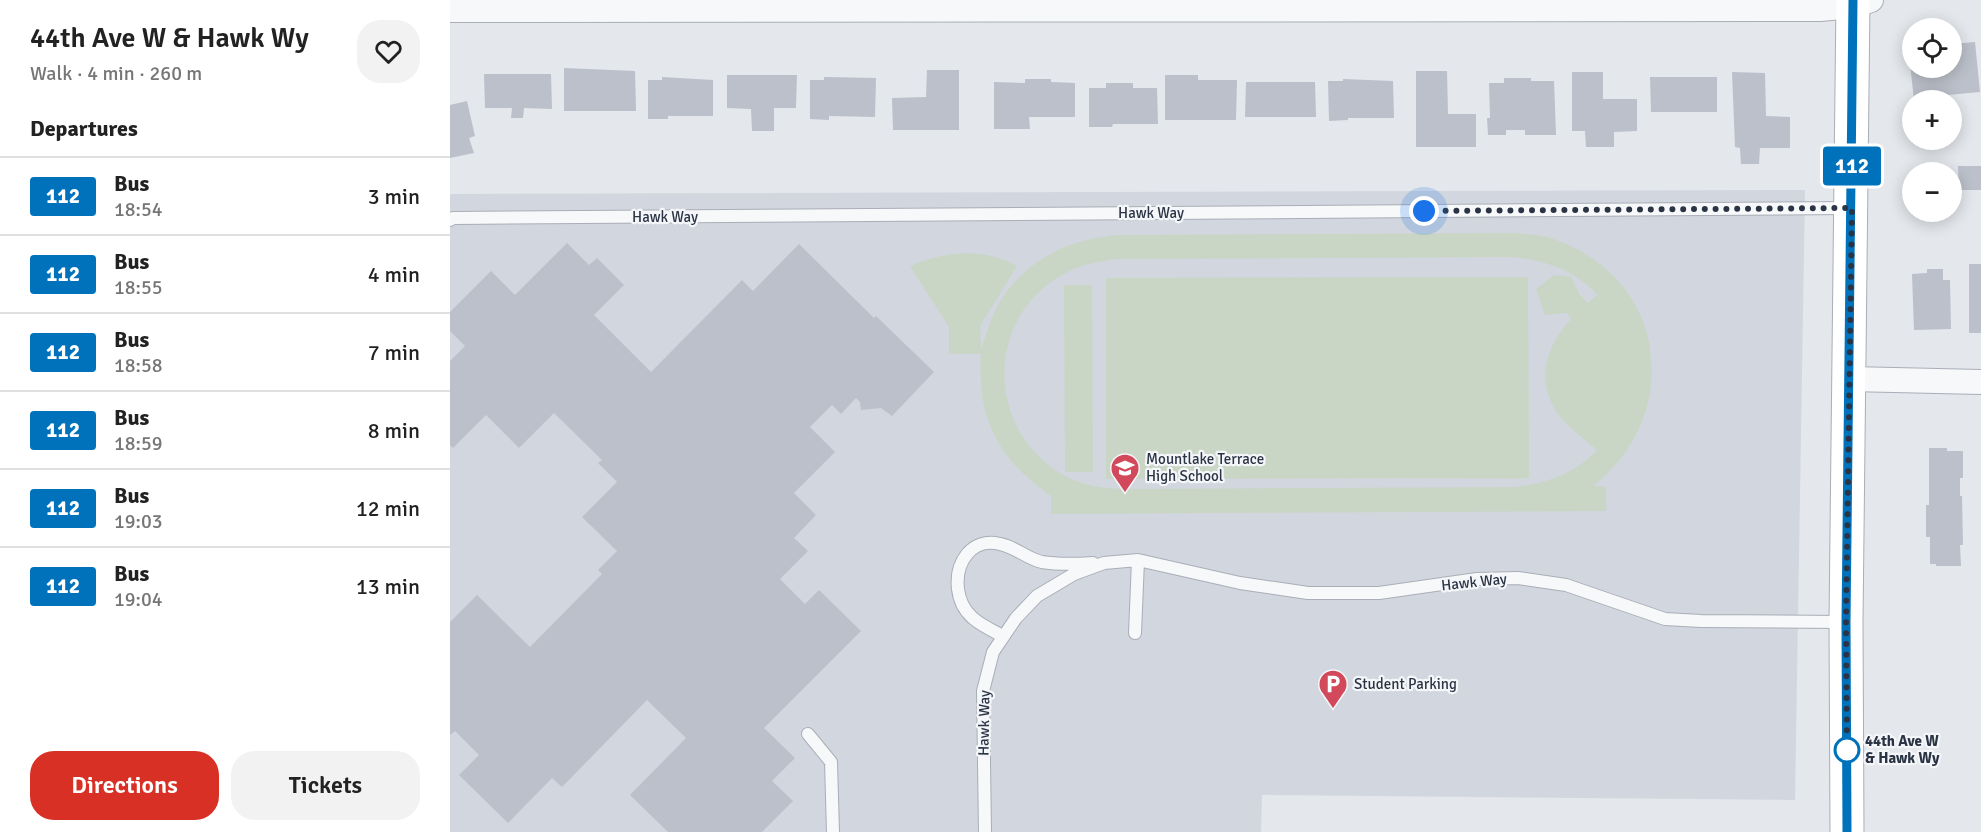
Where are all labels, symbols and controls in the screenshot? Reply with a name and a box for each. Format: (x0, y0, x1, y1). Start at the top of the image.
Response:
map controls (1902, 18, 1962, 222)
button: locate (1902, 18, 1962, 78)
button: heart (357, 20, 420, 83)
text: 44th Ave W & Hawk Wy (30, 21, 309, 55)
text: Walk · 4 min · 260 m (30, 61, 202, 86)
button: + (1902, 90, 1962, 150)
text: Departures (30, 115, 138, 142)
line badge: 112 (1818, 146, 1886, 186)
text: 112 (1835, 153, 1869, 179)
button: − (1902, 162, 1962, 222)
text: Bus (114, 170, 149, 197)
text: 112 (46, 183, 80, 209)
text: 3 min (368, 183, 420, 210)
your location (1409, 196, 1439, 226)
text: 18:54 (114, 197, 163, 222)
street label: Hawk Way (1118, 204, 1184, 222)
street label: Hawk Way (632, 208, 698, 226)
text: Bus (114, 248, 149, 275)
text: 112 (46, 261, 80, 287)
text: 4 min (368, 261, 420, 288)
text: 18:55 (114, 275, 163, 300)
text: Bus (114, 326, 149, 353)
text: 112 (46, 339, 80, 365)
text: 7 min (368, 339, 420, 366)
text: 18:58 (114, 353, 163, 378)
text: Bus (114, 404, 149, 431)
text: 112 (46, 417, 80, 443)
text: 8 min (368, 417, 420, 444)
text: 18:59 (114, 431, 163, 456)
place label: Mountlake Terrace High School (1146, 450, 1264, 485)
school or university icon: Mountlake Terrace High School (1109, 452, 1141, 494)
text: Bus (114, 482, 149, 509)
text: 112 (46, 495, 80, 521)
text: 12 min (356, 495, 420, 522)
text: 19:03 (114, 509, 163, 534)
text: Bus (114, 560, 149, 587)
street label: Hawk Way (1440, 570, 1508, 594)
text: 112 (46, 573, 80, 599)
text: 13 min (356, 573, 420, 600)
text: 19:04 (114, 587, 163, 612)
parking icon: Student Parking (1317, 668, 1349, 710)
place label: Student Parking (1354, 675, 1457, 693)
street label: Hawk Way (974, 690, 994, 756)
place label: 44th Ave W & Hawk Wy (1865, 732, 1940, 767)
marker: 44th Ave W & Hawk Wy (1834, 737, 1860, 763)
button: Directions (30, 751, 219, 820)
button: Tickets (231, 751, 420, 820)

